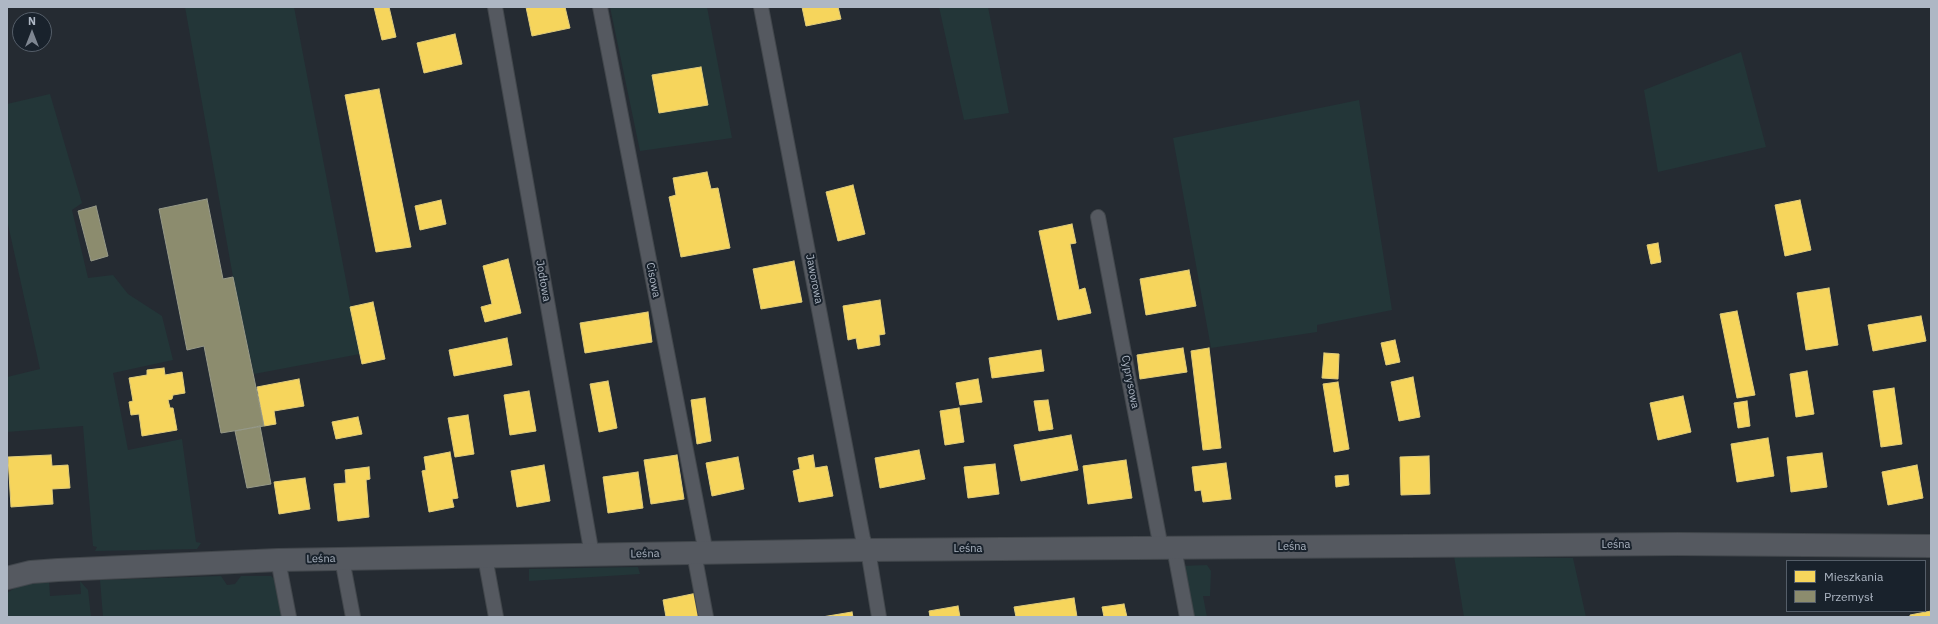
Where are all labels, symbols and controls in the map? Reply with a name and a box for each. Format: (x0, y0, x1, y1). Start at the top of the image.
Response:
north arrow (12, 12, 52, 52)
text: N (28, 14, 36, 28)
street label: Jaworowa (803, 253, 825, 305)
street label: Jodłowa (533, 259, 553, 303)
street label: Cisowa (643, 261, 663, 299)
street label: Cyprysowa (1118, 354, 1142, 410)
street label: Leśna (1602, 538, 1630, 552)
street label: Leśna (1278, 540, 1306, 554)
street label: Leśna (954, 542, 982, 556)
street label: Leśna (630, 547, 660, 561)
street label: Leśna (306, 552, 336, 566)
legend (1786, 560, 1926, 612)
text: Mieszkania (1824, 569, 1884, 584)
text: Przemysł (1824, 589, 1873, 604)

